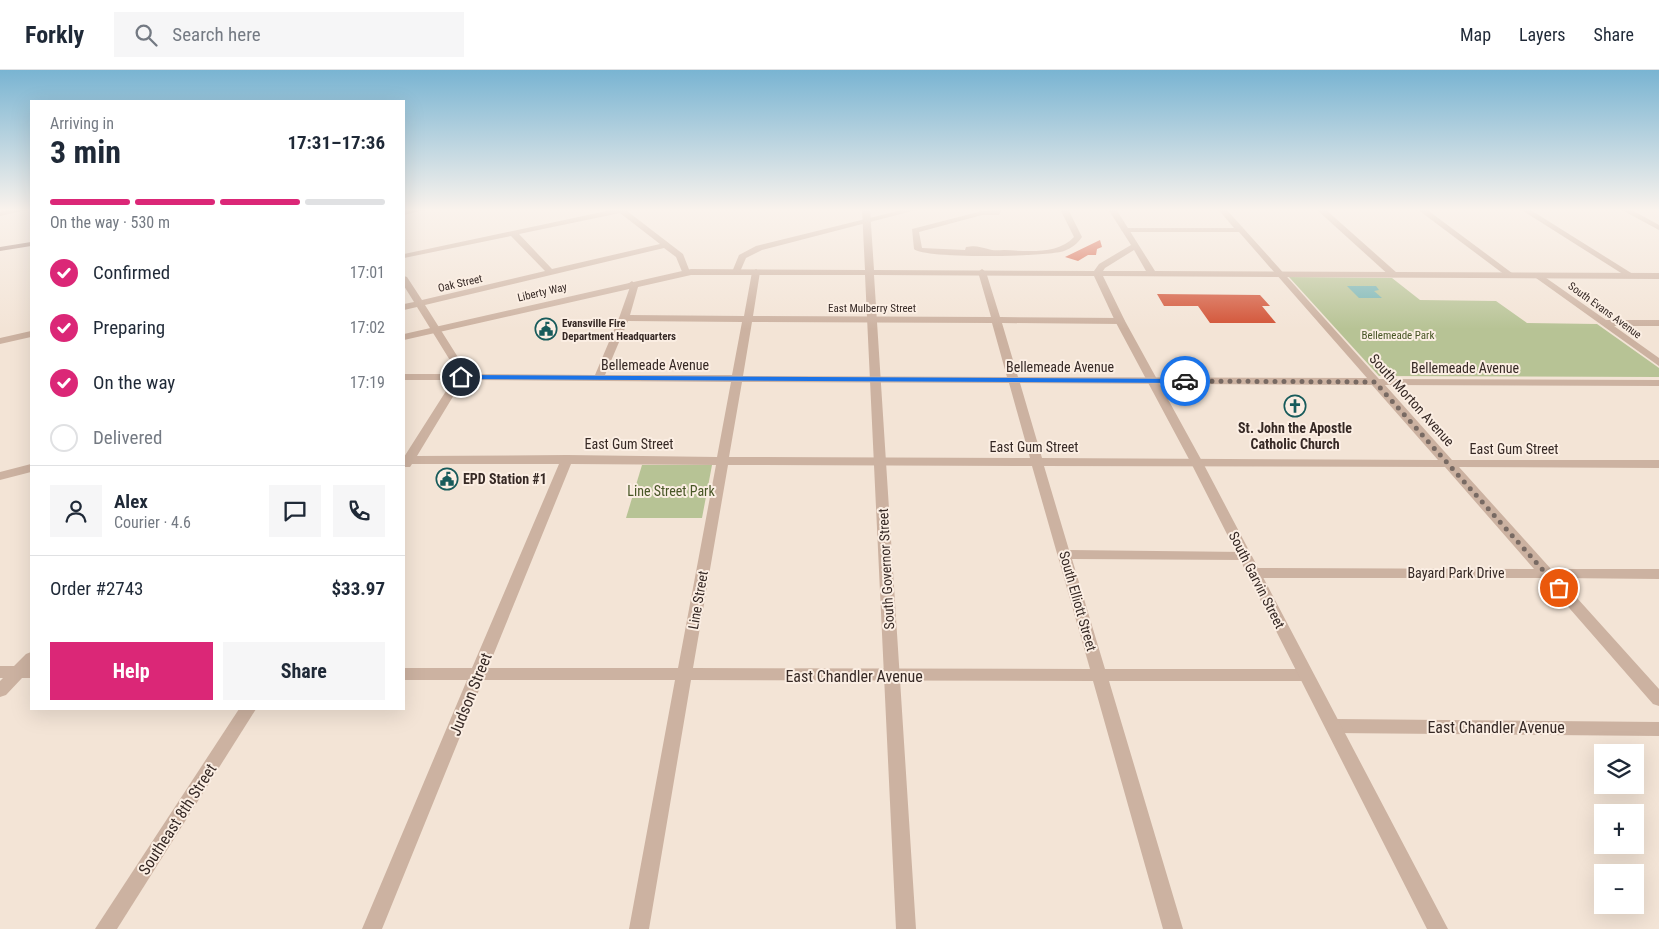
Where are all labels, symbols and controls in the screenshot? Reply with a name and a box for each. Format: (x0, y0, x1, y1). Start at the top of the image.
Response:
search box (114, 12, 464, 57)
text: Forkly (25, 21, 84, 49)
icon: search (132, 21, 160, 49)
text: Search here (172, 23, 261, 46)
text: Map (1460, 24, 1491, 45)
text: Layers (1519, 24, 1566, 45)
text: Share (1594, 24, 1634, 45)
text: Arriving in (50, 114, 114, 133)
text: 17:31–17:36 (287, 131, 385, 154)
text: 3 min (50, 133, 121, 171)
text: On the way · 530 m (50, 213, 170, 232)
icon: check (50, 259, 78, 287)
text: Confirmed (93, 261, 170, 284)
text: 17:01 (350, 263, 385, 282)
street label: Oak Street (437, 272, 484, 295)
street label: South Evans Avenue (1566, 279, 1644, 341)
street label: Liberty Way (516, 280, 568, 304)
street label: East Mulberry Street (828, 302, 916, 315)
icon: check (50, 314, 78, 342)
text: Preparing (93, 316, 165, 339)
public building icon: Evansville Fire Department Headquarters (534, 317, 558, 341)
place label: Evansville Fire Department Headquarters (562, 317, 676, 343)
text: 17:02 (350, 318, 385, 337)
park label: Bellemeade Park (1362, 329, 1434, 342)
street label: South Morton Avenue (1366, 351, 1458, 450)
pin (440, 356, 482, 398)
courier (1160, 356, 1210, 406)
street label: Bellemeade Avenue (601, 357, 709, 373)
street label: Bellemeade Avenue (1006, 359, 1114, 375)
street label: Bellemeade Avenue (1411, 360, 1519, 376)
icon: home (447, 363, 475, 391)
icon: car (1171, 367, 1199, 395)
icon: check (50, 369, 78, 397)
text: On the way (93, 371, 175, 394)
text: 17:19 (350, 373, 385, 392)
church icon: St. John the Apostle Catholic Church (1283, 394, 1307, 418)
place label: St. John the Apostle Catholic Church (1238, 420, 1352, 452)
text: Delivered (93, 426, 162, 449)
street label: East Gum Street (584, 436, 674, 452)
street label: East Gum Street (989, 439, 1079, 455)
street label: East Gum Street (1469, 441, 1559, 457)
public building icon: EPD Station #1 (435, 467, 459, 491)
place label: EPD Station #1 (463, 471, 547, 487)
park label: Line Street Park (627, 483, 715, 499)
button: person (50, 485, 102, 537)
button: chat (269, 485, 321, 537)
button: phone (333, 485, 385, 537)
text: Alex (114, 490, 148, 513)
street label: South Governor Street (875, 508, 897, 630)
text: Courier · 4.6 (114, 513, 191, 532)
street label: South Garvin Street (1226, 529, 1288, 631)
street label: South Elliott Street (1056, 549, 1100, 653)
street label: Bayard Park Drive (1407, 565, 1505, 581)
pin (1538, 567, 1580, 609)
street label: Line Street (685, 569, 711, 631)
icon: bag (1545, 574, 1573, 602)
text: Order #2743 (50, 577, 143, 600)
text: $33.97 (331, 577, 385, 600)
button: Help (50, 642, 213, 700)
button: Share (223, 642, 385, 700)
street label: Judson Street (445, 650, 496, 738)
street label: East Chandler Avenue (785, 667, 923, 686)
street label: East Chandler Avenue (1427, 718, 1565, 737)
map controls (1594, 744, 1644, 914)
button: layers (1594, 744, 1644, 794)
street label: Southeast 8th Street (134, 760, 221, 879)
button: + (1594, 804, 1644, 854)
button: − (1594, 864, 1644, 914)

